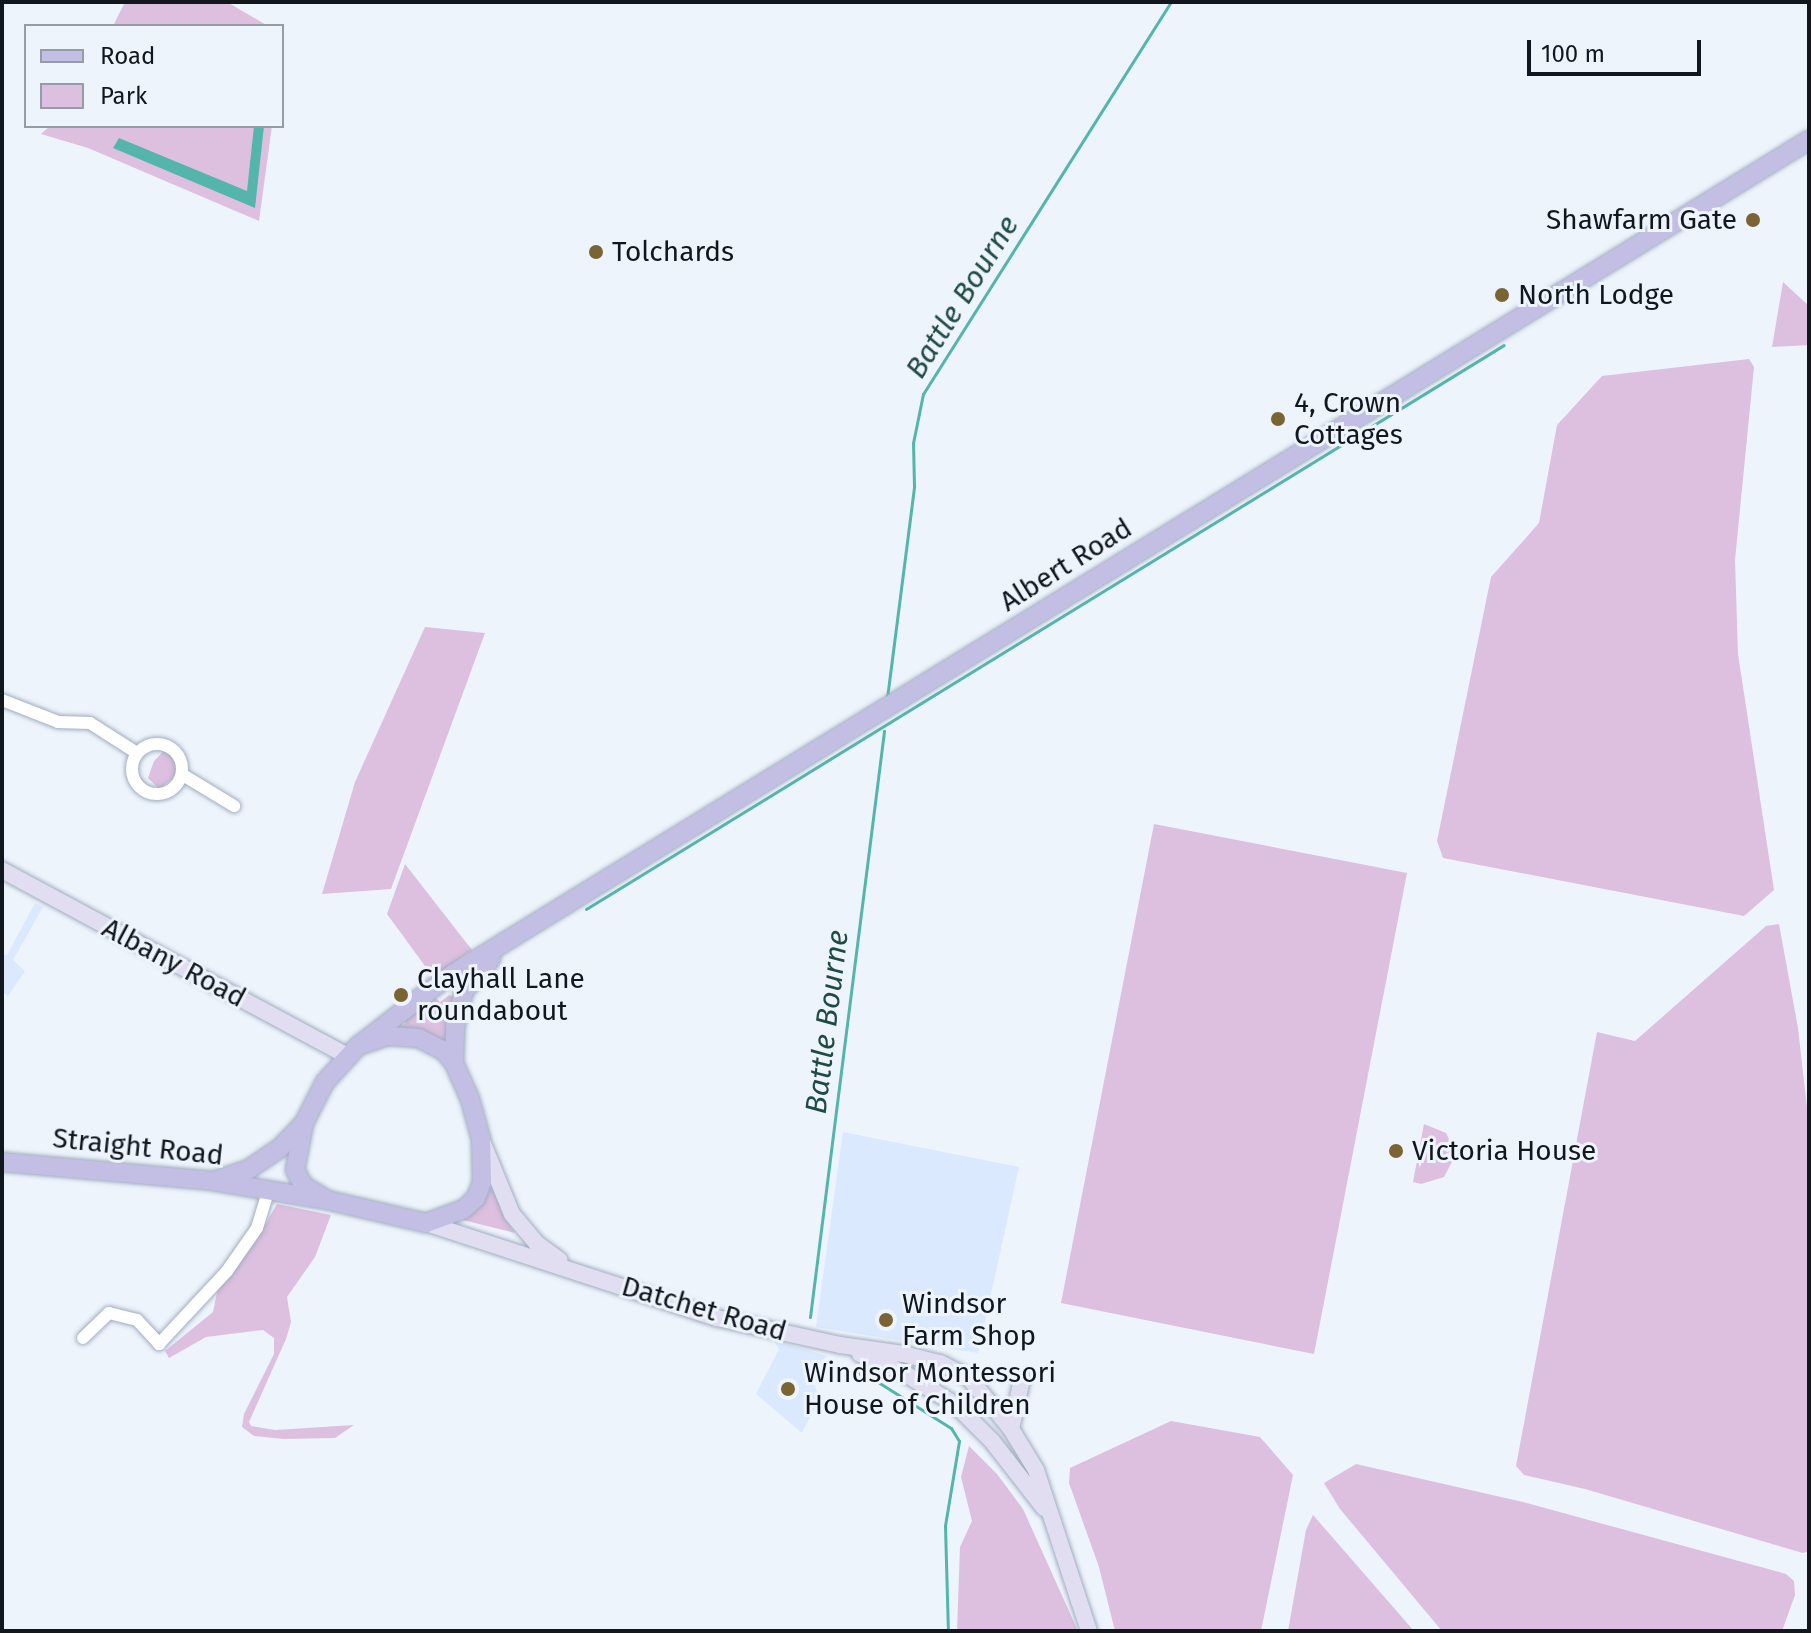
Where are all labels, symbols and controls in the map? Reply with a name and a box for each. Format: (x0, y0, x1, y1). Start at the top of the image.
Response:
legend (24, 24, 284, 128)
scale bar (1531, 24, 1705, 74)
text: 100 m (1541, 40, 1605, 68)
text: Road (100, 42, 155, 70)
text: Park (100, 82, 147, 110)
place label: Shawfarm Gate (1546, 203, 1737, 237)
water label: Battle Bourne (898, 209, 1026, 385)
marker: Shawfarm Gate (1744, 211, 1762, 229)
place label: Tolchards (612, 235, 734, 269)
marker: Tolchards (587, 243, 605, 261)
place label: North Lodge (1518, 278, 1674, 312)
marker: North Lodge (1493, 286, 1511, 304)
place label: 4, Crown Cottages (1294, 386, 1403, 452)
marker: 4, Crown Cottages (1269, 410, 1287, 428)
street label: Albert Road (994, 511, 1138, 619)
street label: Albany Road (96, 911, 252, 1015)
water label: Battle Bourne (798, 928, 856, 1116)
place label: Clayhall Lane roundabout (417, 962, 585, 1028)
marker: Clayhall Lane roundabout (392, 986, 410, 1004)
street label: Straight Road (51, 1121, 225, 1173)
place label: Victoria House (1412, 1134, 1596, 1168)
marker: Victoria House (1387, 1142, 1405, 1160)
street label: Datchet Road (618, 1269, 790, 1349)
place label: Windsor Farm Shop (902, 1287, 1036, 1353)
marker: Windsor Farm Shop (877, 1311, 895, 1329)
place label: Windsor Montessori House of Children (804, 1356, 1056, 1422)
marker: Windsor Montessori House of Children (779, 1380, 797, 1398)

